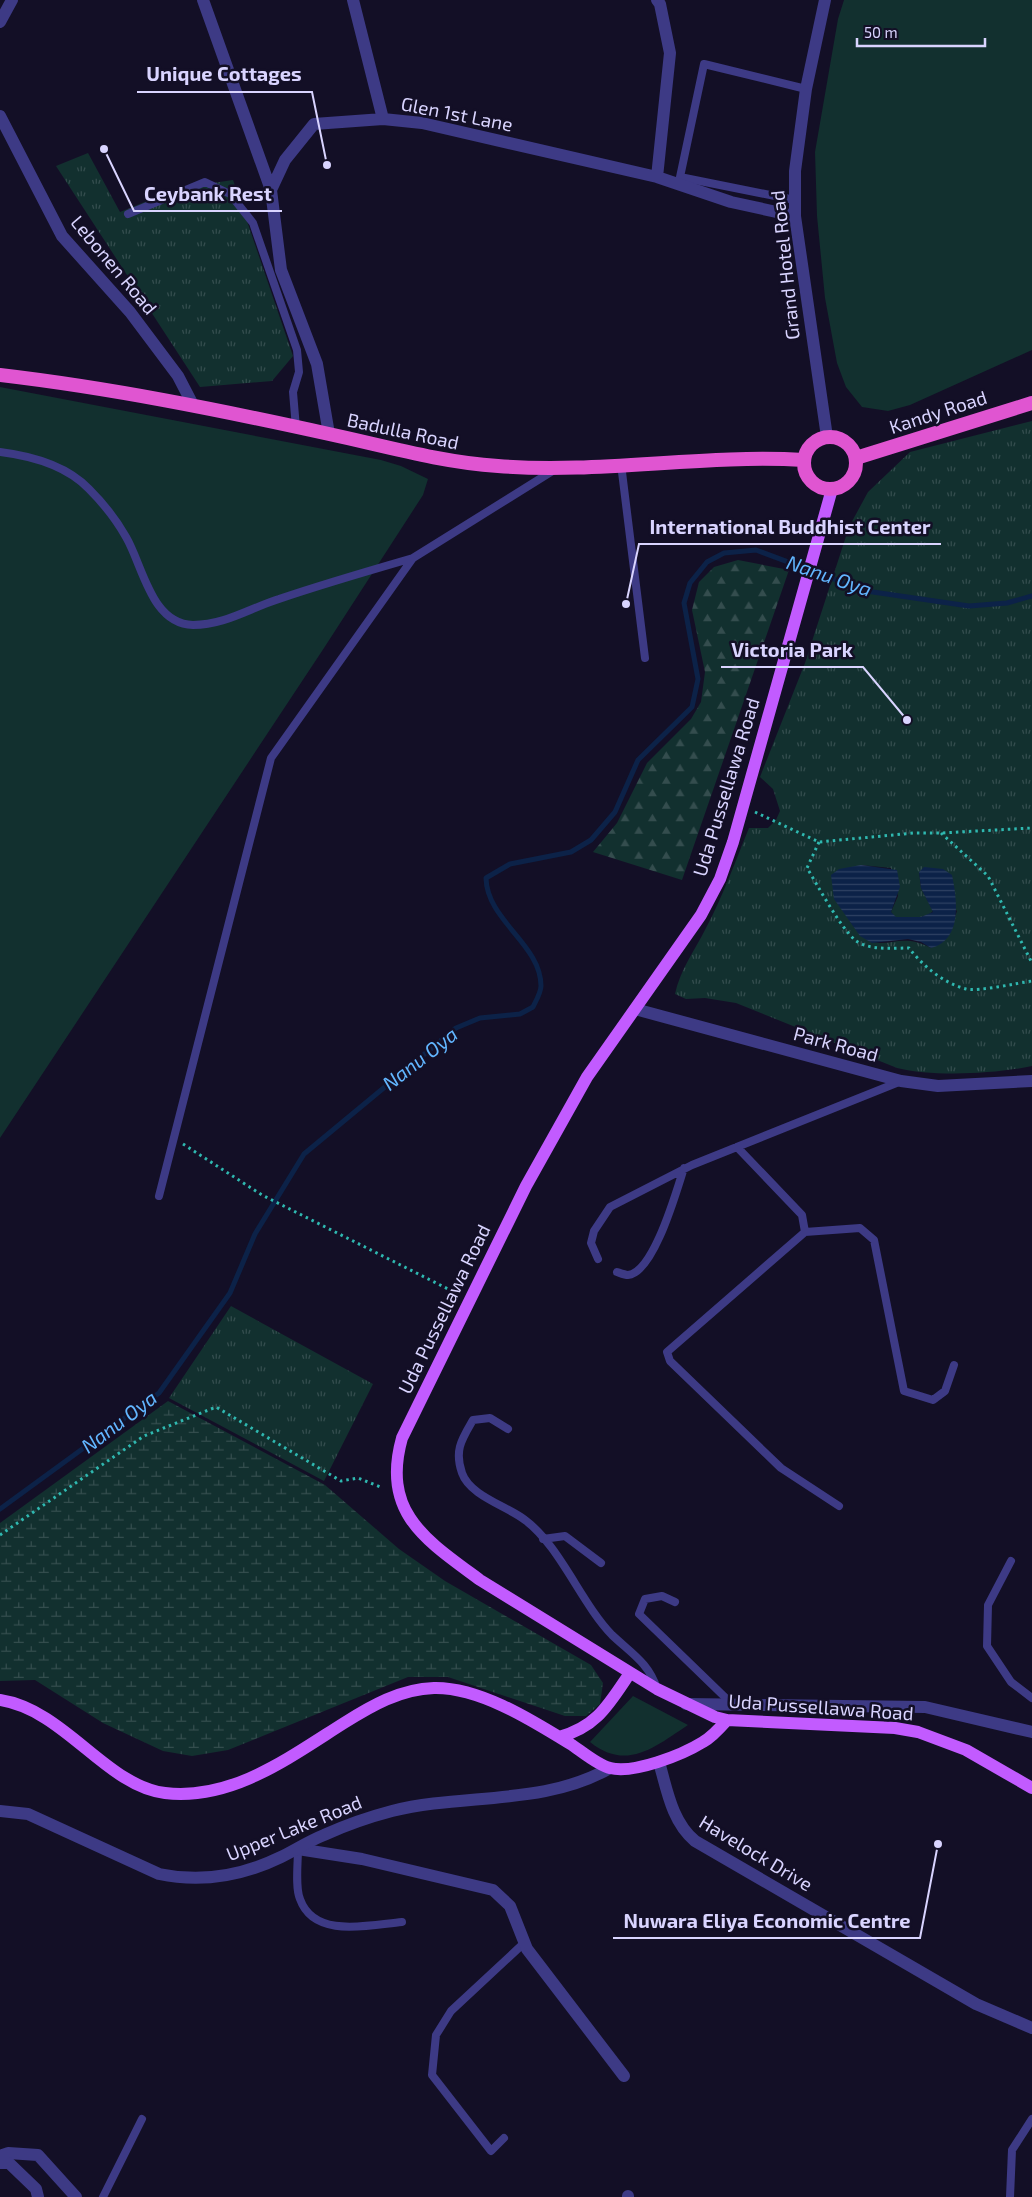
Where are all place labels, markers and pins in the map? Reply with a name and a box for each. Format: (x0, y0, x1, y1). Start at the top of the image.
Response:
callout: Unique Cottages (137, 57, 312, 92)
callout: Ceybank Rest (134, 176, 282, 211)
callout: International Buddhist Center (639, 509, 941, 544)
callout: Victoria Park (721, 632, 863, 667)
callout: Nuwara Eliya Economic Centre (613, 1903, 920, 1938)

